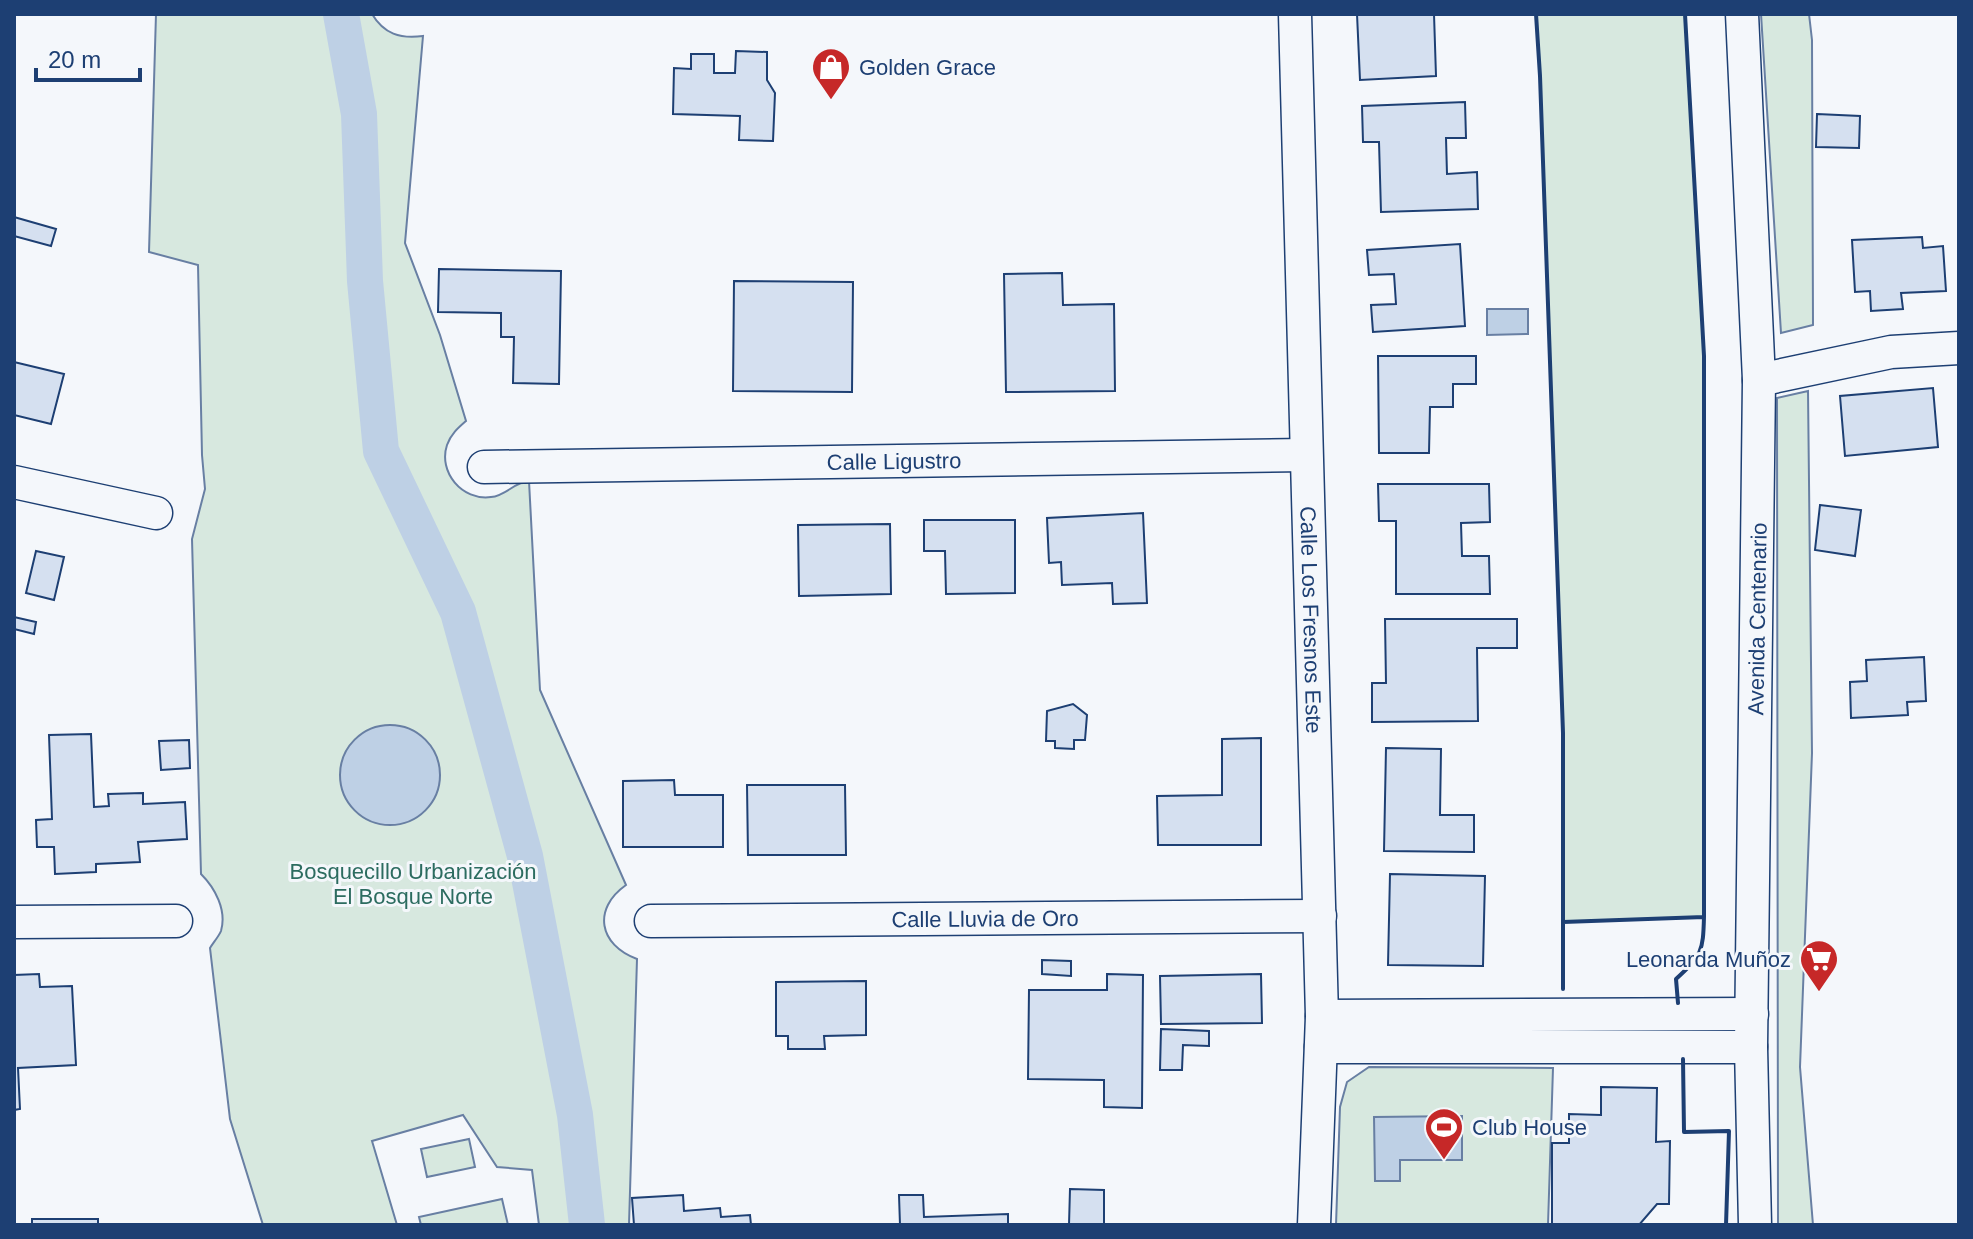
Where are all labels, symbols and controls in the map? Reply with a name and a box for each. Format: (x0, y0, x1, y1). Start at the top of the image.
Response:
scale bar (36, 32, 140, 82)
text: 20 m (48, 46, 101, 73)
shop icon: Golden Grace (810, 46, 852, 101)
place label: Golden Grace (859, 55, 996, 80)
street label: Calle Ligustro (826, 448, 961, 475)
street label: Calle Los Fresnos Este (1295, 506, 1326, 734)
street label: Avenida Centenario (1743, 522, 1772, 716)
park label: Bosquecillo Urbanización El Bosque Norte (289, 859, 537, 909)
street label: Calle Lluvia de Oro (891, 906, 1079, 932)
supermarket icon: Leonarda Muñoz (1798, 938, 1840, 993)
place label: Leonarda Muñoz (1626, 947, 1791, 972)
sports icon: Club House (1423, 1106, 1465, 1161)
place label: Club House (1472, 1115, 1587, 1140)

